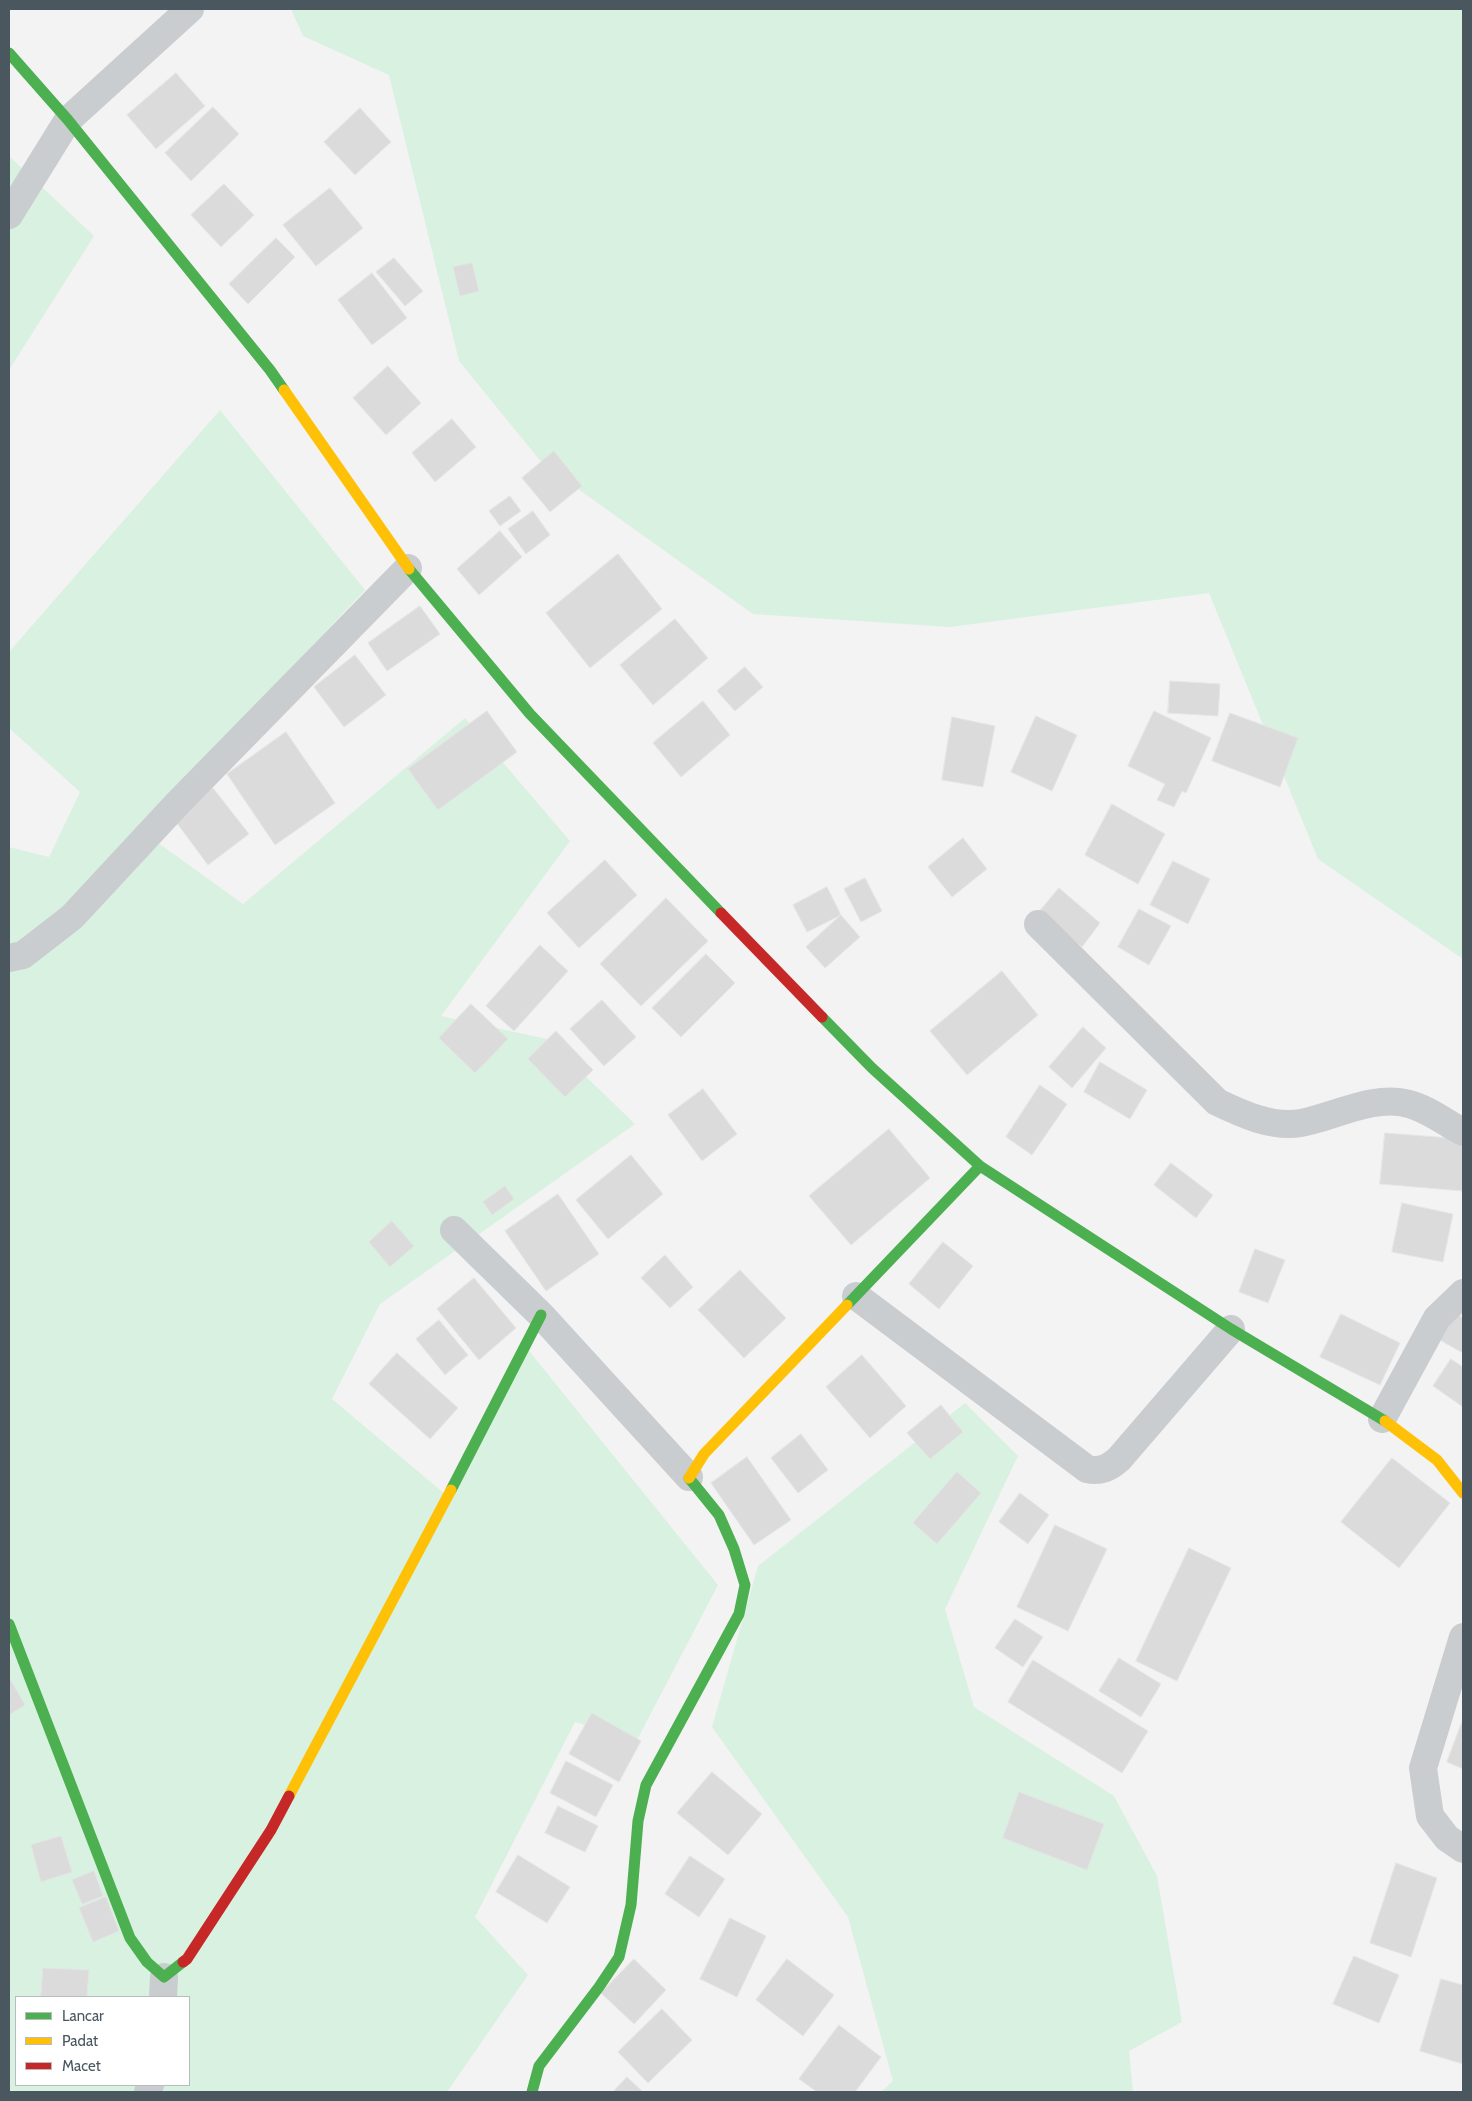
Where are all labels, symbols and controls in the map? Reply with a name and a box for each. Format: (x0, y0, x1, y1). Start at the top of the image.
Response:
legend (15, 1996, 190, 2086)
text: Lancar (62, 2007, 104, 2025)
text: Padat (62, 2032, 98, 2050)
text: Macet (62, 2057, 101, 2075)

